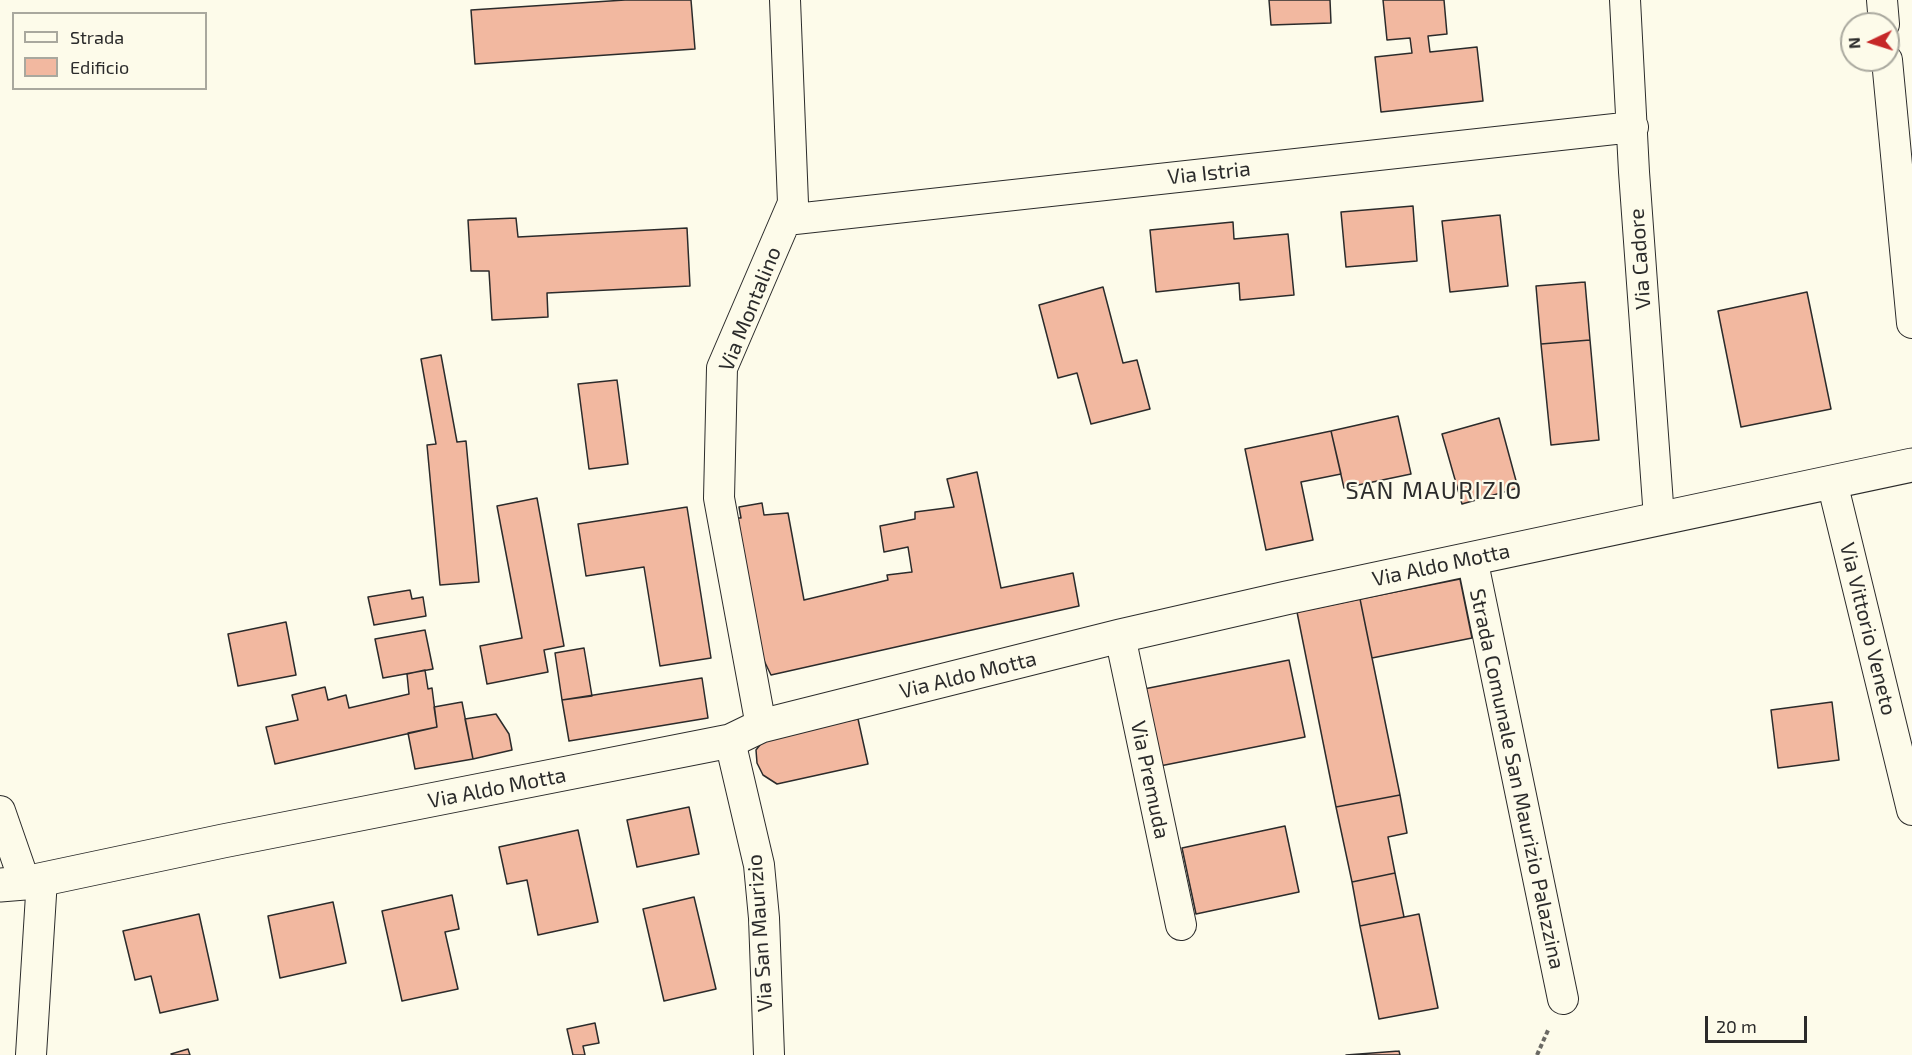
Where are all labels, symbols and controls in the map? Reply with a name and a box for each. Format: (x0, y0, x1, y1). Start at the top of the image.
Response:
legend (12, 12, 207, 90)
north arrow (1840, 12, 1900, 72)
text: Strada (70, 26, 124, 48)
text: N (1844, 37, 1863, 50)
text: Edificio (70, 56, 129, 78)
street label: Via Istria (1166, 156, 1252, 190)
street label: Via Cadore (1624, 208, 1656, 310)
street label: Via Montalino (714, 243, 786, 375)
district label: SAN MAURIZIO (1345, 477, 1523, 505)
street label: Via Aldo Motta (1370, 538, 1512, 592)
street label: Via Vittorio Veneto (1834, 540, 1902, 718)
street label: Strada Comunale San Maurizio Palazzina (1464, 586, 1570, 972)
street label: Via Aldo Motta (897, 646, 1039, 704)
street label: Via Premuda (1125, 719, 1175, 841)
street label: Via Aldo Motta (426, 762, 568, 814)
street label: Via San Maurizio (742, 853, 778, 1013)
scale bar (1708, 1004, 1810, 1042)
text: 20 m (1716, 1015, 1757, 1037)

